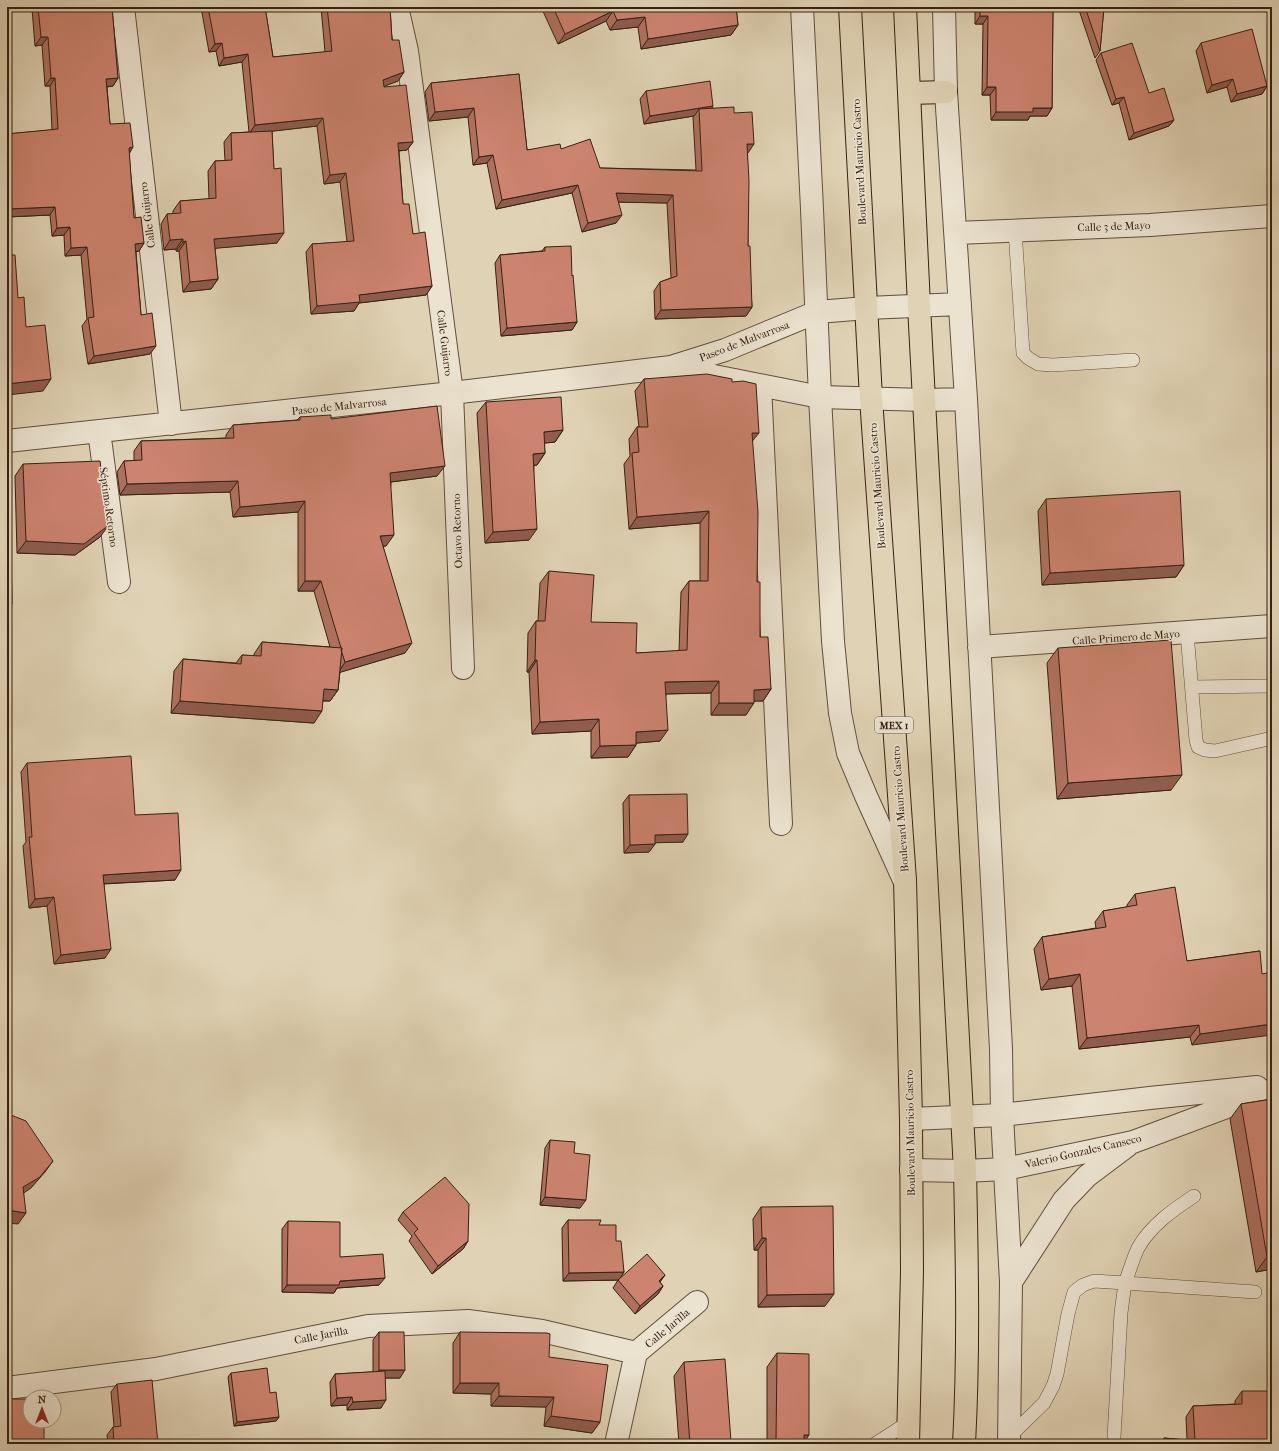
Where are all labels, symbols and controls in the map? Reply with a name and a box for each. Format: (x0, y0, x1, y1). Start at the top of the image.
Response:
street label: Boulevard Mauricio Castro (850, 98, 869, 225)
street label: Calle Guijarro (137, 181, 158, 249)
street label: Calle 3 de Mayo (1077, 219, 1151, 234)
street label: Calle Guijarro (434, 309, 455, 377)
street label: Paseo de Malvarrosa (697, 318, 792, 365)
street label: Paseo de Malvarrosa (291, 395, 388, 418)
street label: Boulevard Mauricio Castro (867, 422, 888, 549)
street label: Séptimo Retorno (96, 466, 121, 548)
street label: Octavo Retorno (450, 493, 465, 569)
street label: Calle Primero de Mayo (1072, 627, 1181, 648)
road number: MEX 1 (875, 717, 913, 733)
street label: Boulevard Mauricio Castro (890, 745, 911, 872)
street label: Boulevard Mauricio Castro (903, 1069, 918, 1196)
street label: Valerio Gonzales Canseco (1023, 1132, 1143, 1171)
street label: Calle Jarilla (642, 1305, 693, 1351)
street label: Calle Jarilla (293, 1324, 350, 1347)
north arrow (22, 1389, 62, 1429)
text: N (38, 1393, 47, 1406)

